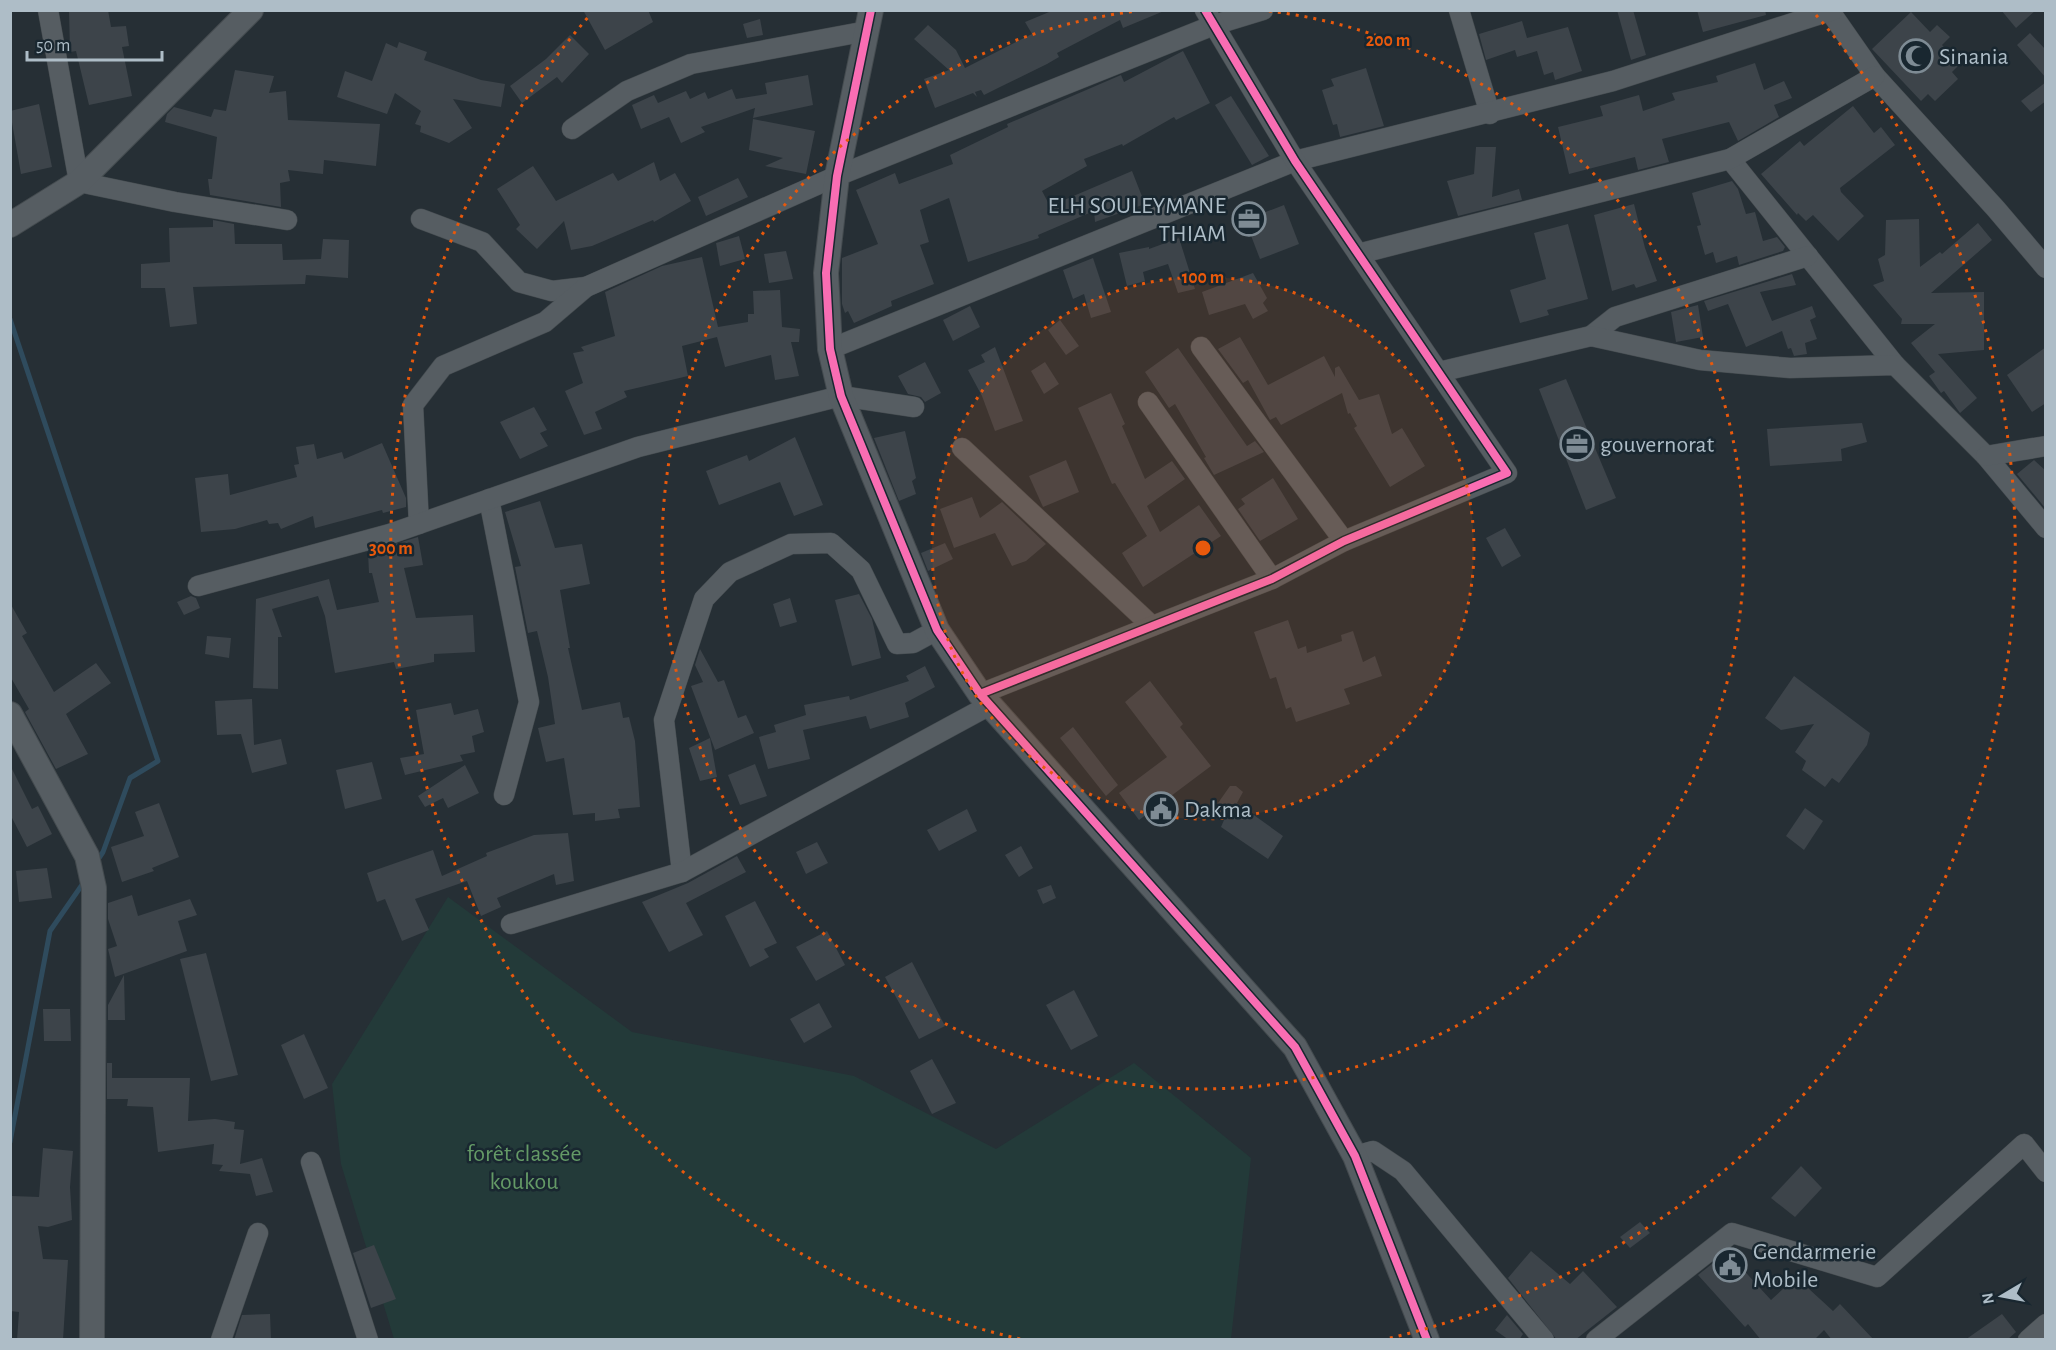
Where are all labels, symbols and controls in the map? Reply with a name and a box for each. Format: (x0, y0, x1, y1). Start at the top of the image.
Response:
scale bar (27, 24, 162, 62)
text: 200 m (1366, 32, 1410, 50)
text: 50 m (36, 37, 70, 55)
mosque icon: Sinania (1898, 38, 1934, 74)
place label: Sinania (1939, 45, 2009, 69)
place label: ELH SOULEYMANE THIAM (1047, 194, 1226, 246)
office icon: ELH SOULEYMANE THIAM (1231, 201, 1267, 237)
text: 100 m (1182, 269, 1224, 287)
office icon: gouvernorat (1559, 426, 1595, 462)
place label: gouvernorat (1600, 433, 1715, 457)
centre of rings (1193, 538, 1213, 558)
text: 300 m (369, 540, 413, 558)
public building icon: Dakma (1143, 791, 1179, 827)
place label: Dakma (1184, 798, 1252, 822)
park label: forêt classée koukou (467, 1142, 581, 1194)
place label: Gendarmerie Mobile (1753, 1240, 1876, 1292)
public building icon: Gendarmerie Mobile (1712, 1247, 1748, 1283)
north arrow (1972, 1266, 2032, 1326)
text: N (1979, 1292, 1997, 1305)

